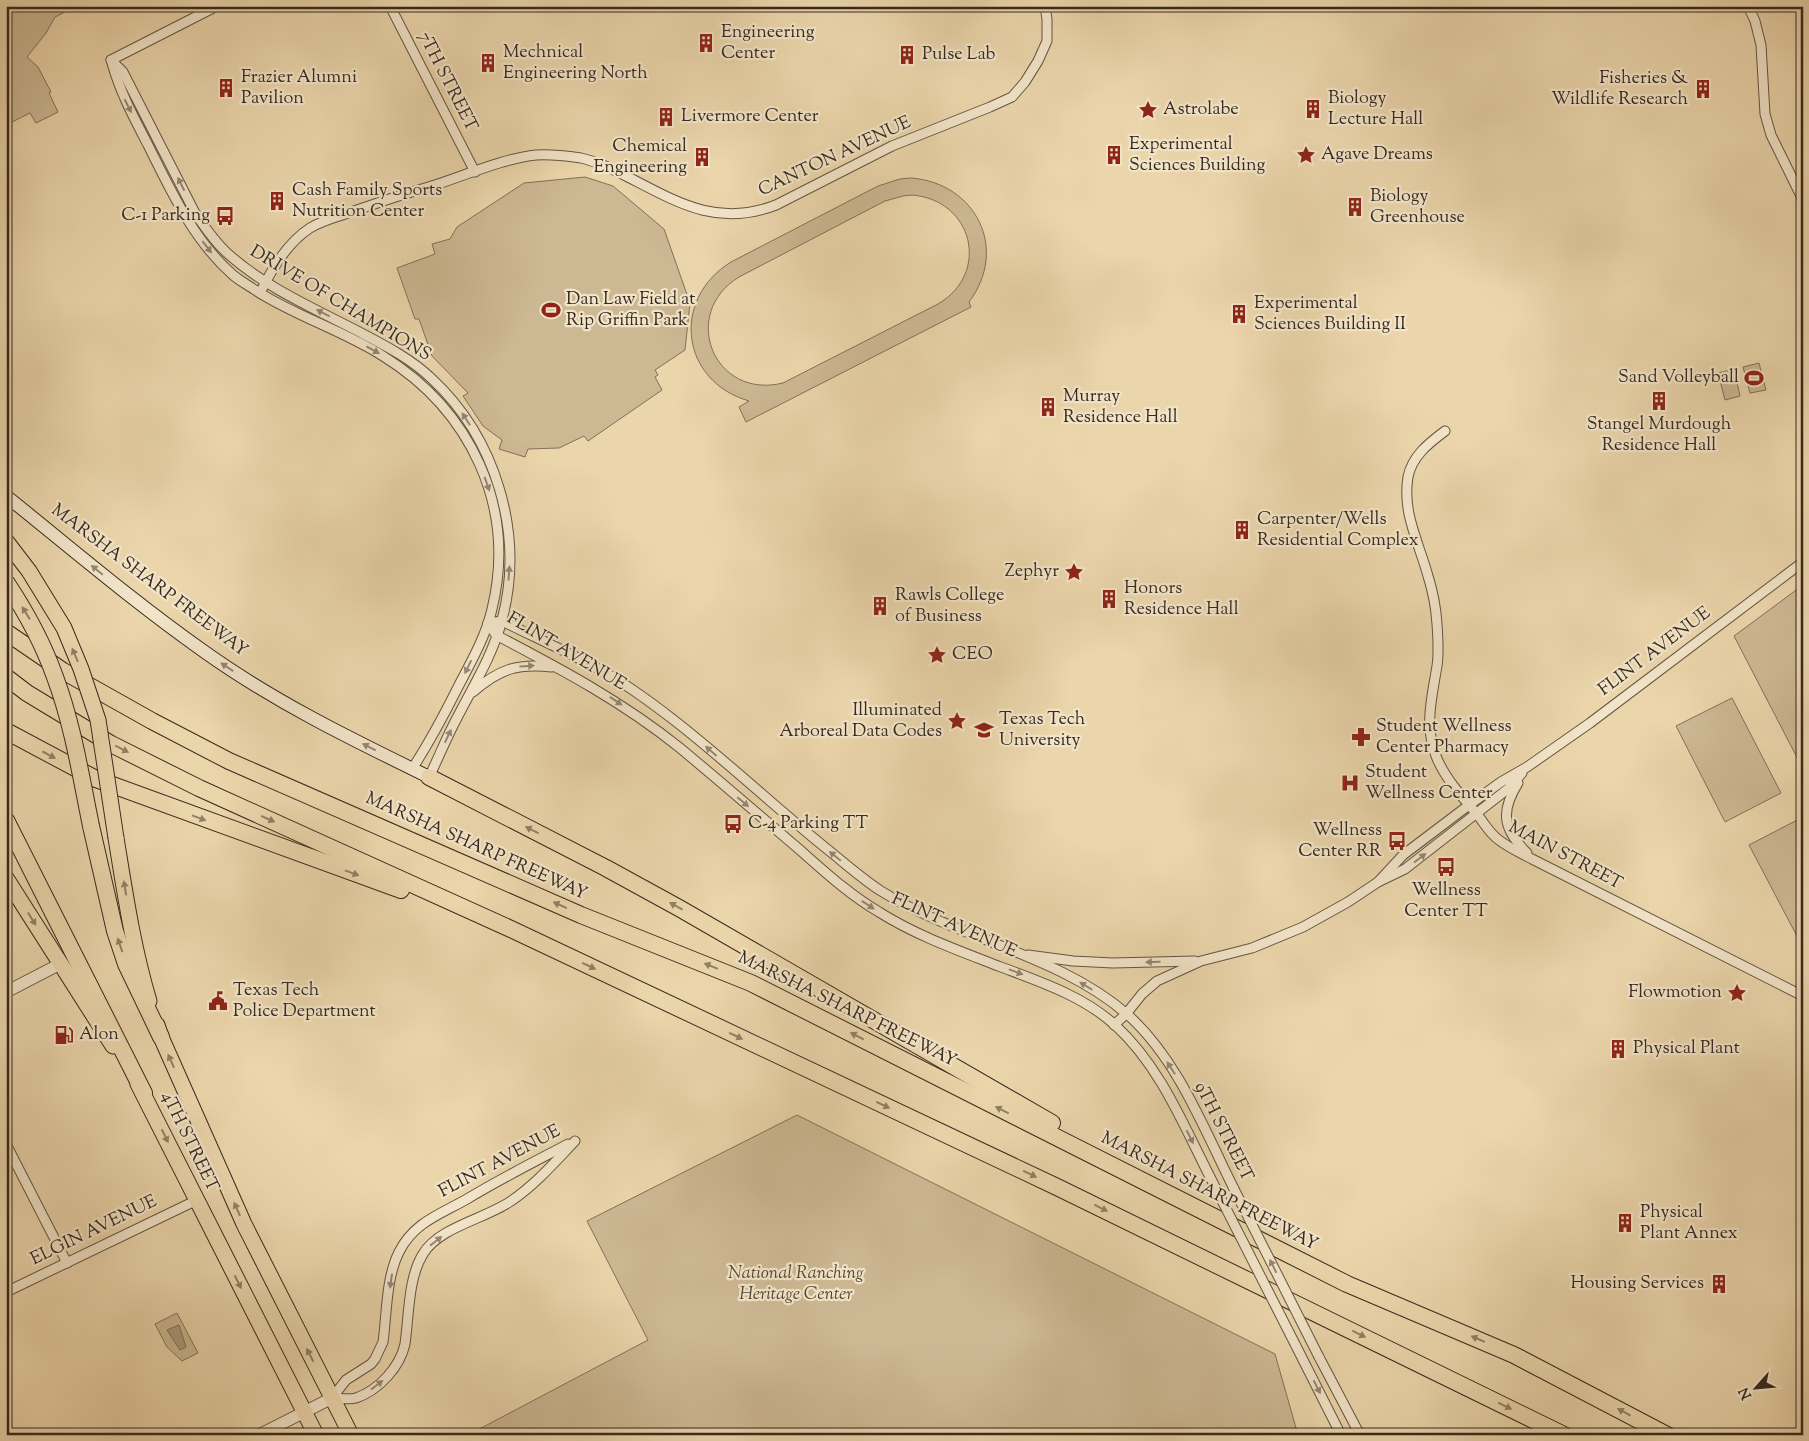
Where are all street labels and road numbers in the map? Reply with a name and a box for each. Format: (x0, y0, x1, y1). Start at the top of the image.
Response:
street label: 7TH STREET (411, 28, 483, 137)
street label: CANTON AVENUE (754, 110, 916, 204)
street label: DRIVE OF CHAMPIONS (244, 239, 436, 369)
street label: MARSHA SHARP FREEWAY (45, 498, 253, 664)
street label: FLINT AVENUE (1593, 601, 1717, 703)
street label: FLINT AVENUE (501, 606, 631, 698)
street label: MARSHA SHARP FREEWAY (361, 786, 591, 908)
street label: MAIN STREET (1503, 815, 1627, 897)
street label: FLINT AVENUE (887, 887, 1021, 965)
street label: MARSHA SHARP FREEWAY (733, 946, 961, 1075)
street label: 9TH STREET (1187, 1078, 1259, 1187)
street label: 4TH STREET (153, 1087, 225, 1197)
street label: FLINT AVENUE (434, 1119, 566, 1205)
street label: MARSHA SHARP FREEWAY (1096, 1126, 1322, 1258)
street label: ELGIN AVENUE (26, 1189, 162, 1273)

